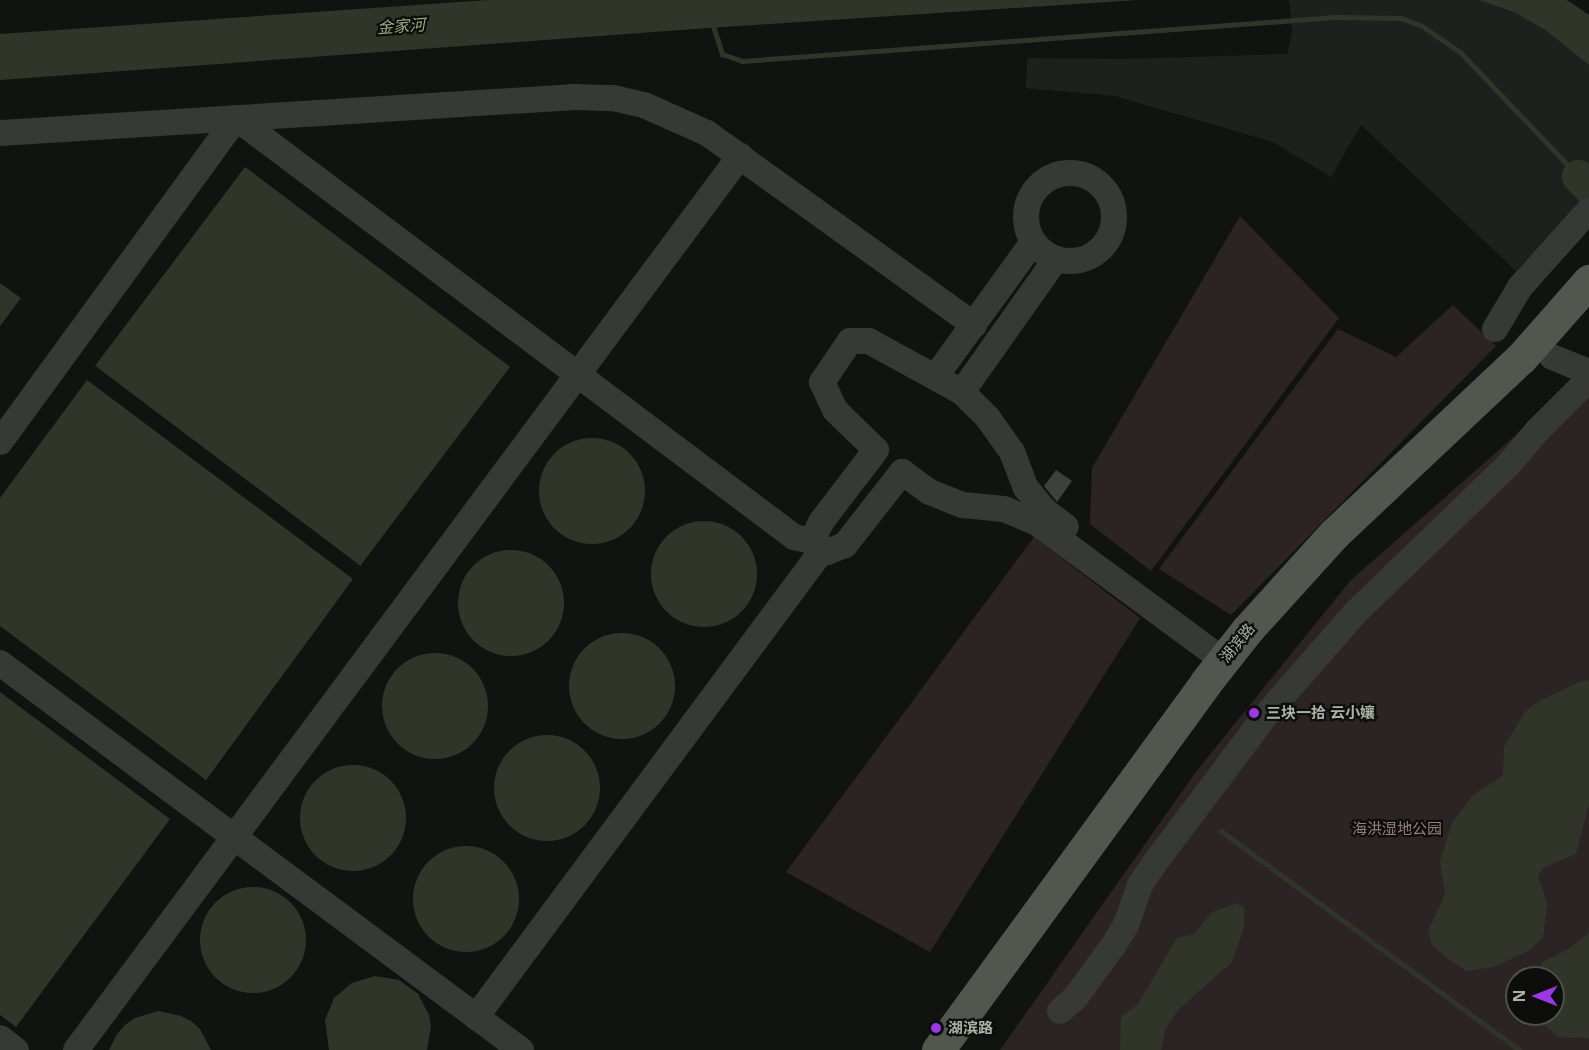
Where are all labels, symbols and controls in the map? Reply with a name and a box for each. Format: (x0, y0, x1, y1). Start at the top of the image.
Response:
water label: 金家河 (376, 15, 426, 37)
street label: 湖滨路 (1216, 620, 1258, 666)
place label: 三块一拾 云小孃 (1266, 704, 1375, 722)
marker: 三块一拾 云小孃 (1247, 706, 1261, 720)
park label: 海洪湿地公园 (1352, 820, 1442, 838)
north arrow (1505, 966, 1565, 1026)
text: N (1508, 990, 1530, 1003)
place label: 湖滨路 (948, 1019, 993, 1037)
marker: 湖滨路 (929, 1021, 943, 1035)

